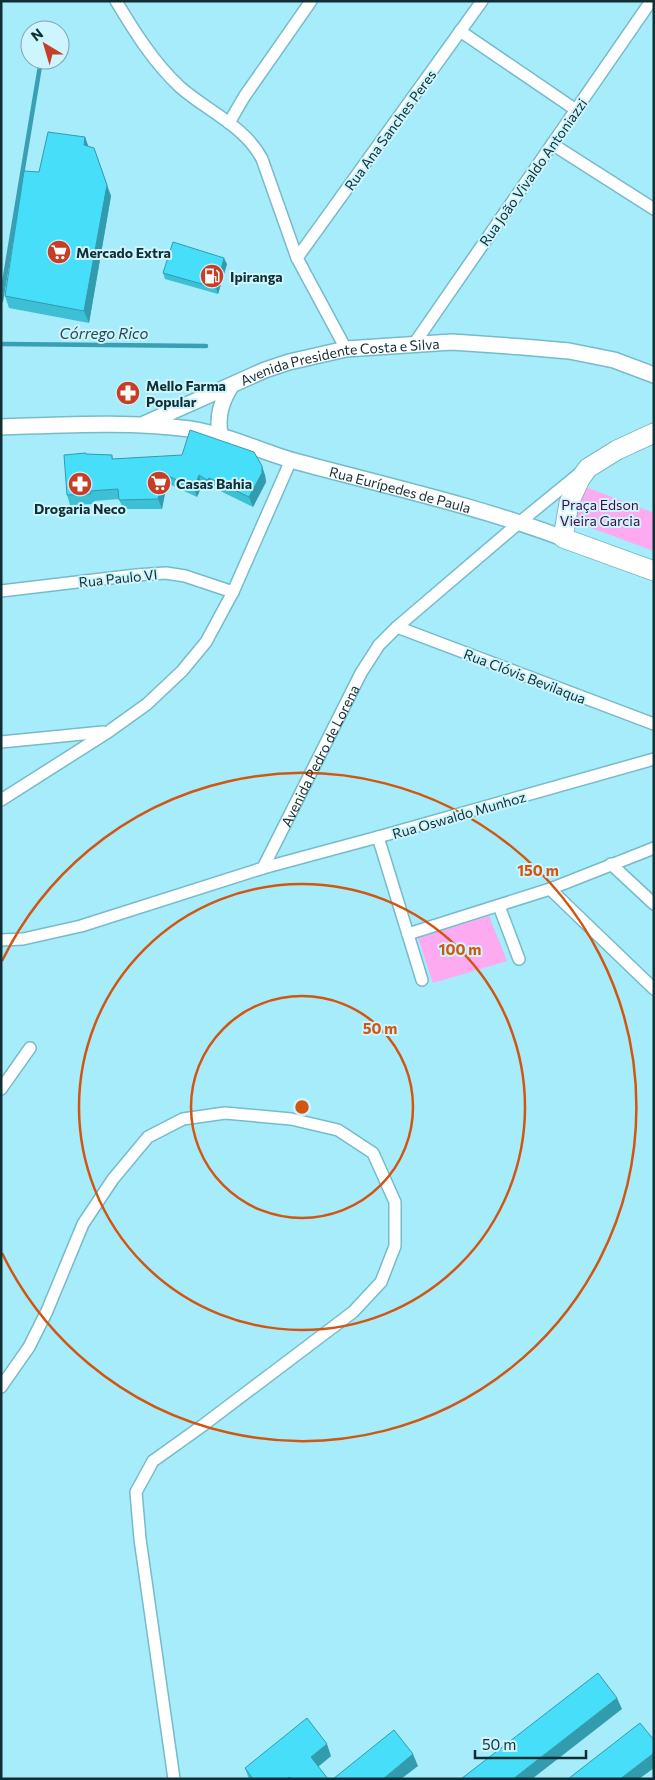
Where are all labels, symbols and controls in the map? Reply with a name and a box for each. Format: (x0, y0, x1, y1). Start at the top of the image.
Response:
north arrow (20, 20, 70, 70)
text: N (27, 24, 46, 44)
street label: Rua Ana Sanches Peres (341, 66, 439, 194)
street label: Rua João Vivaldo Antoniazzi (475, 95, 591, 249)
supermarket icon: Mercado Extra (46, 239, 72, 265)
place label: Mercado Extra (76, 244, 171, 261)
fuel station icon: Ipiranga (199, 263, 225, 289)
place label: Ipiranga (230, 268, 283, 285)
water label: Córrego Rico (60, 324, 149, 342)
street label: Avenida Presidente Costa e Silva (237, 334, 440, 389)
place label: Mello Farma Popular (146, 377, 226, 410)
pharmacy icon: Mello Farma Popular (115, 380, 141, 406)
street label: Rua Eurípedes de Paula (328, 462, 473, 516)
supermarket icon: Casas Bahia (146, 470, 172, 496)
pharmacy icon: Drogaria Neco (67, 471, 93, 497)
place label: Casas Bahia (176, 475, 252, 492)
park label: Praça Edson Vieira Garcia (560, 496, 640, 529)
place label: Drogaria Neco (34, 500, 126, 517)
street label: Rua Paulo VI (78, 565, 158, 591)
street label: Rua Clóvis Bevilaqua (462, 645, 588, 707)
street label: Avenida Pedro de Lorena (277, 682, 362, 829)
street label: Rua Oswaldo Munhoz (390, 788, 528, 842)
text: 150 m (517, 861, 559, 879)
text: 100 m (439, 940, 481, 958)
text: 50 m (363, 1019, 397, 1037)
centre of rings (293, 1098, 311, 1116)
scale bar (475, 1728, 586, 1760)
text: 50 m (482, 1735, 516, 1753)

